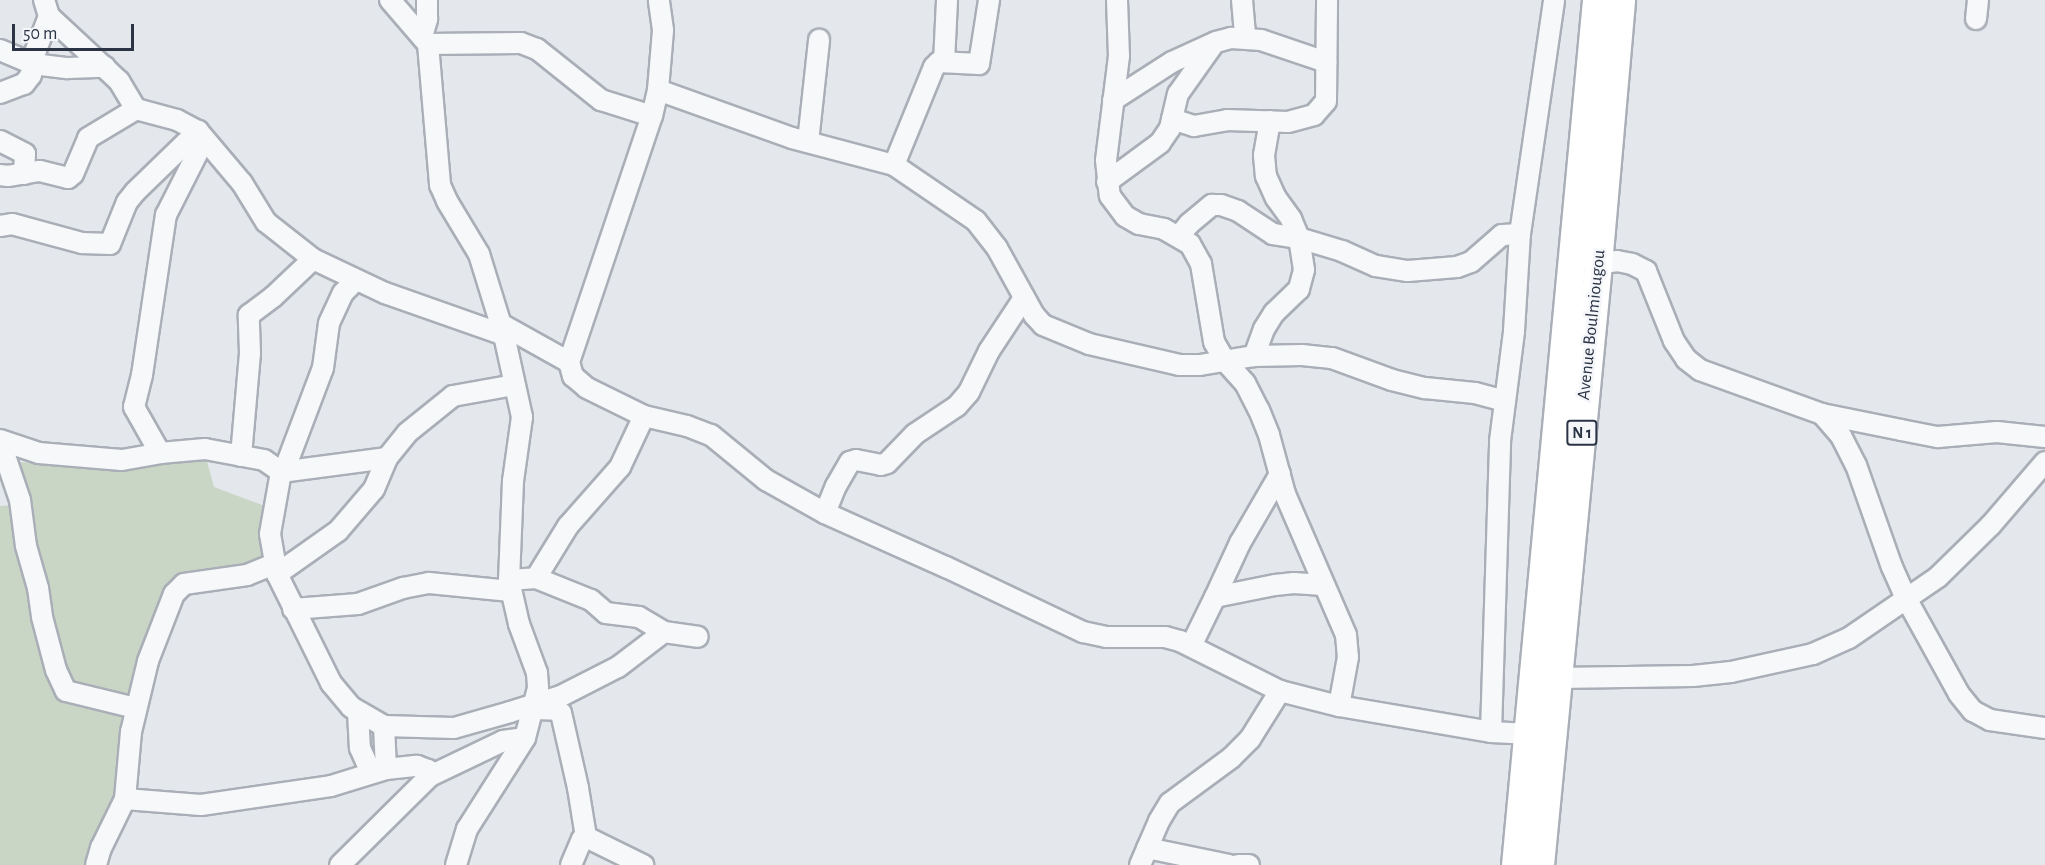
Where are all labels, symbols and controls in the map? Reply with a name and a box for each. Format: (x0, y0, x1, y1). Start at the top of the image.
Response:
scale bar (15, 12, 136, 50)
text: 50 m (23, 25, 57, 43)
street label: Avenue Boulmiougou (1573, 249, 1611, 401)
road number: N 1 (1566, 420, 1598, 446)

